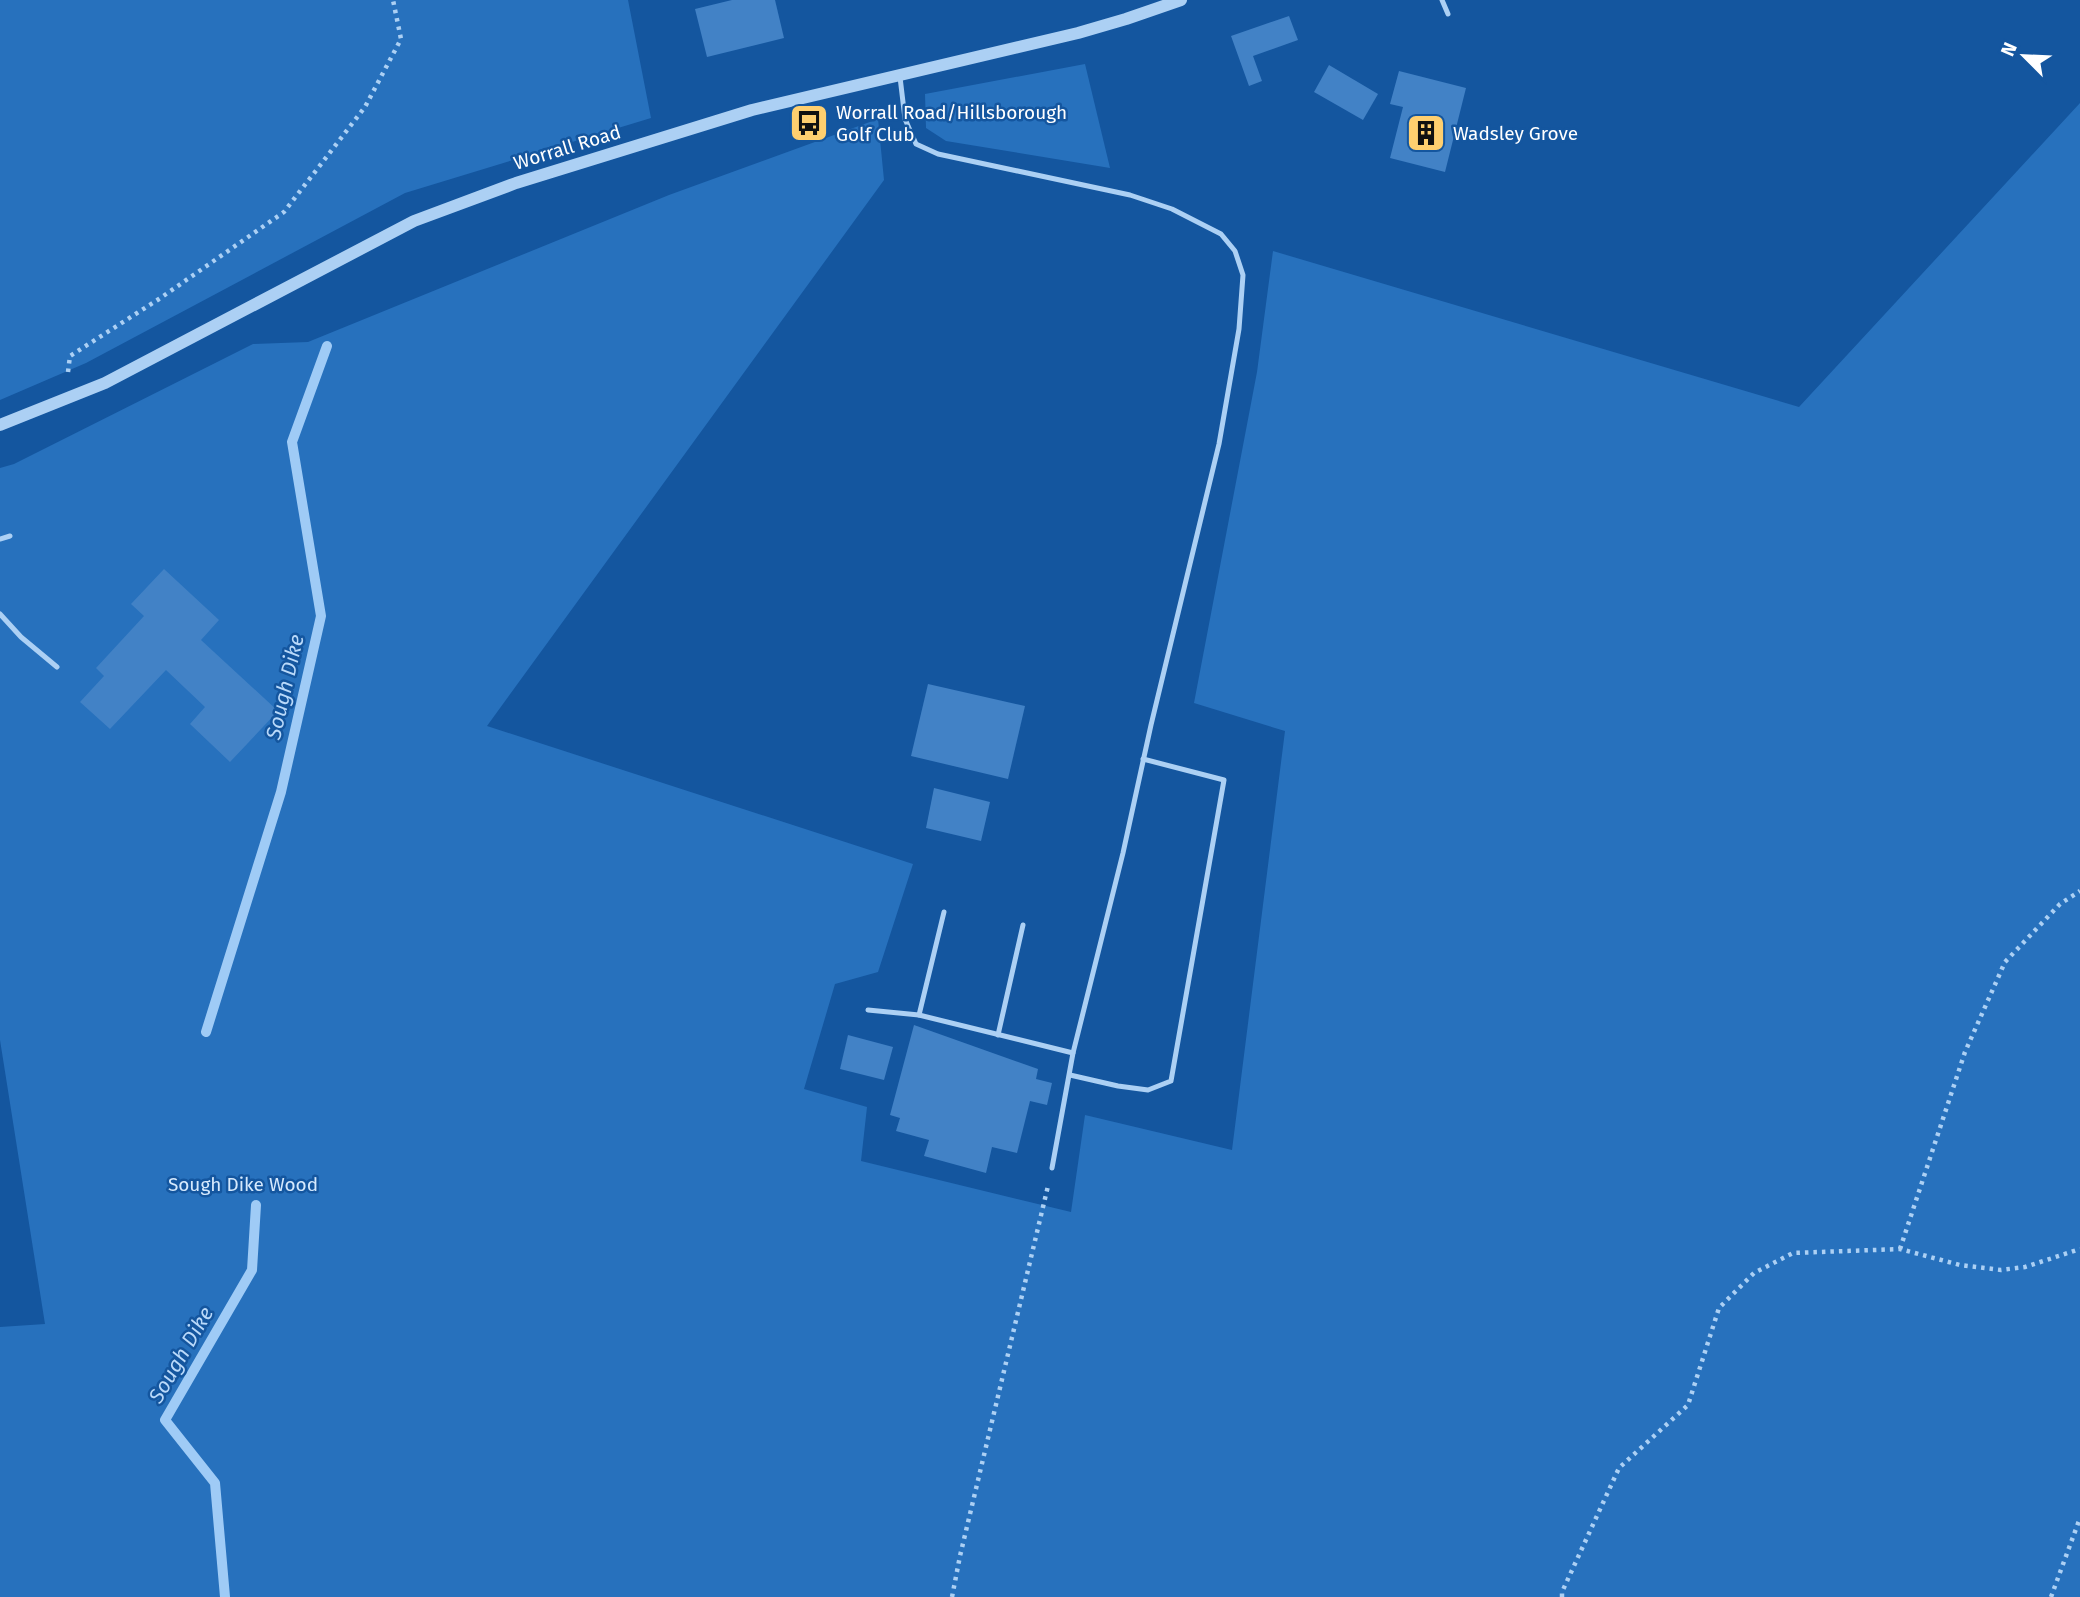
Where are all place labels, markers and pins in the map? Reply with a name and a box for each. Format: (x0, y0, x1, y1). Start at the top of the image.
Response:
place label: Worrall Road/Hillsborough Golf Club (836, 101, 1067, 146)
bus stop icon: Worrall Road/Hillsborough Golf Club (788, 102, 830, 144)
building icon: Wadsley Grove (1405, 112, 1447, 154)
place label: Wadsley Grove (1453, 122, 1578, 145)

